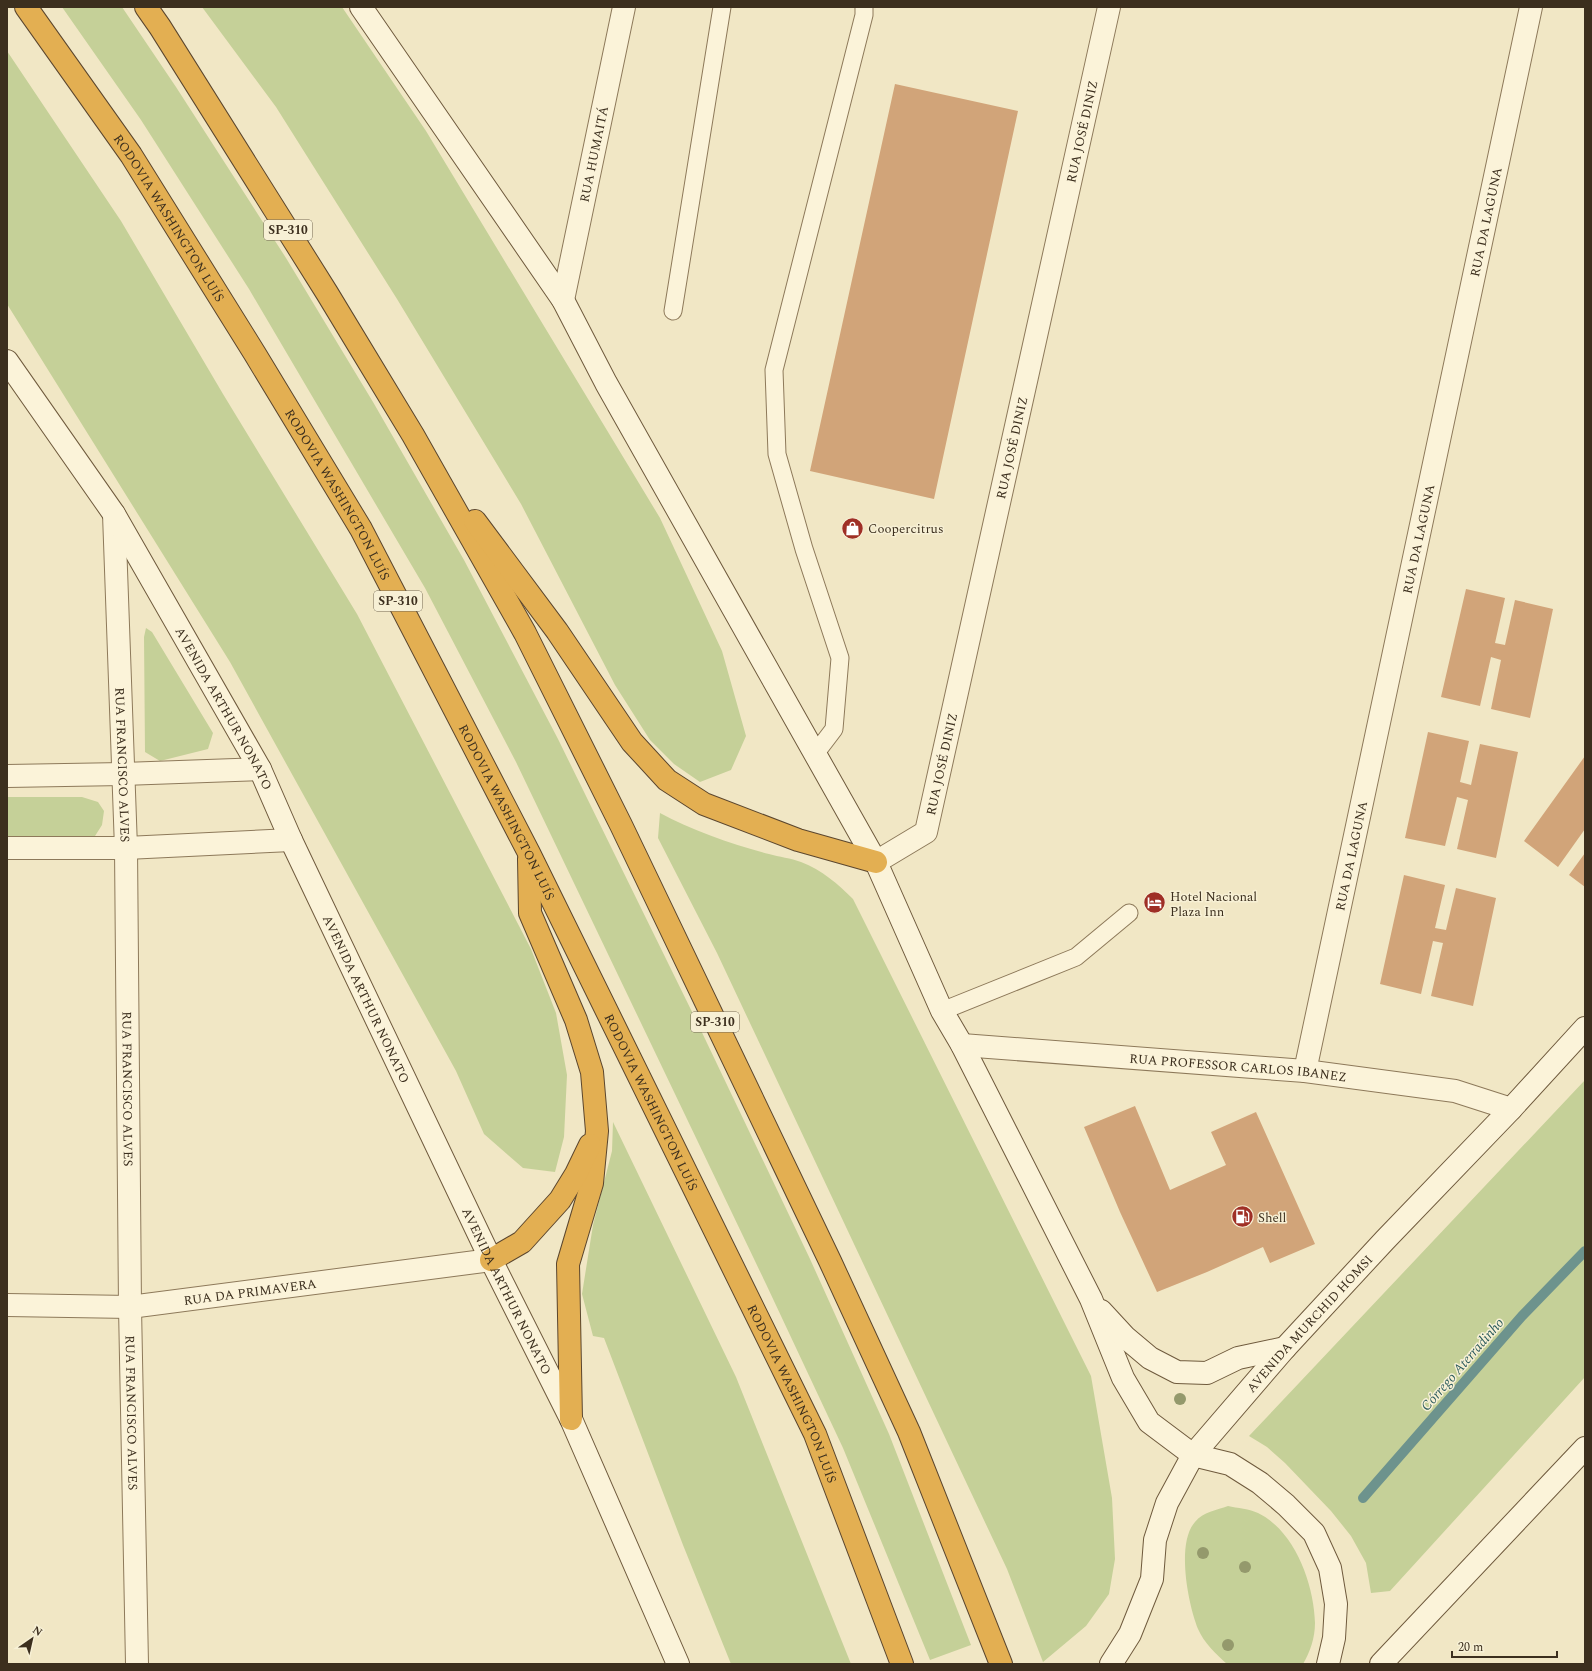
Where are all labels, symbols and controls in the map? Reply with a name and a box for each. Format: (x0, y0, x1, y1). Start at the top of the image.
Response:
street label: RUA JOSÉ DINIZ (1061, 78, 1103, 185)
street label: RUA HUMAITÁ (575, 104, 614, 204)
street label: RODOVIA WASHINGTON LUÍS (108, 130, 229, 306)
street label: RUA DA LAGUNA (1465, 165, 1508, 279)
road number: SP-310 (264, 220, 312, 240)
street label: RUA JOSÉ DINIZ (991, 395, 1033, 501)
street label: RODOVIA WASHINGTON LUÍS (279, 405, 395, 584)
street label: RUA DA LAGUNA (1398, 482, 1440, 596)
shop icon: Coopercitrus (839, 515, 865, 541)
place label: Coopercitrus (868, 519, 944, 539)
road number: SP-310 (374, 591, 422, 611)
street label: AVENIDA ARTHUR NONATO (170, 623, 277, 793)
street label: RUA FRANCISCO ALVES (109, 687, 135, 843)
street label: RUA JOSÉ DINIZ (921, 711, 963, 817)
street label: RODOVIA WASHINGTON LUÍS (453, 721, 560, 904)
street label: RUA DA LAGUNA (1330, 799, 1373, 913)
place label: Hotel Nacional Plaza Inn (1170, 887, 1257, 922)
hotel icon: Hotel Nacional Plaza Inn (1141, 890, 1167, 916)
street label: AVENIDA ARTHUR NONATO (317, 912, 414, 1087)
street label: RODOVIA WASHINGTON LUÍS (599, 1010, 703, 1195)
street label: RUA FRANCISCO ALVES (116, 1011, 138, 1166)
road number: SP-310 (691, 1012, 739, 1032)
street label: RUA PROFESSOR CARLOS IBANEZ (1129, 1049, 1348, 1087)
street label: AVENIDA ARTHUR NONATO (456, 1204, 556, 1378)
fuel station icon: Shell (1230, 1204, 1256, 1230)
place label: Shell (1258, 1208, 1287, 1228)
street label: AVENIDA MURCHID HOMSI (1242, 1250, 1378, 1397)
street label: RUA DA PRIMAVERA (183, 1274, 318, 1311)
street label: RODOVIA WASHINGTON LUÍS (742, 1301, 842, 1486)
water label: Córrego Aterradinho (1416, 1313, 1509, 1416)
street label: RUA FRANCISCO ALVES (120, 1335, 143, 1491)
north arrow (12, 1619, 52, 1659)
text: N (29, 1622, 46, 1641)
scale bar (1452, 1633, 1557, 1659)
text: 20 m (1458, 1638, 1483, 1657)

